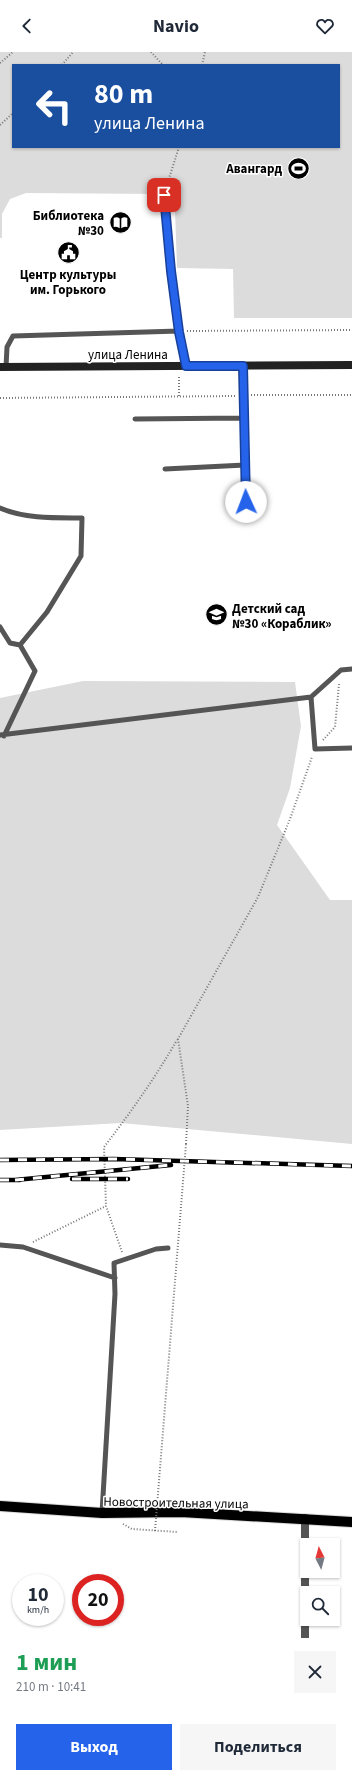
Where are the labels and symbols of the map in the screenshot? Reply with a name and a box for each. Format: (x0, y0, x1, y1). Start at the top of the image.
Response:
sports icon: Авангард (285, 155, 311, 181)
place label: Авангард (225, 160, 282, 178)
pin (147, 178, 181, 212)
place label: Библиотека №30 (33, 207, 104, 240)
library icon: Библиотека №30 (107, 209, 133, 235)
public building icon: Центр культуры им. Горького (55, 239, 81, 265)
place label: Центр культуры им. Горького (20, 266, 116, 299)
street label: улица Ленина (88, 346, 168, 364)
position arrow (225, 481, 267, 523)
place label: Детский сад №30 «Кораблик» (232, 600, 332, 633)
school or university icon: Детский сад №30 «Кораблик» (204, 602, 230, 628)
street label: Новостроительная улица (103, 1493, 249, 1513)
north arrow (300, 1538, 340, 1578)
speed limit sign: 20 (72, 1574, 124, 1626)

